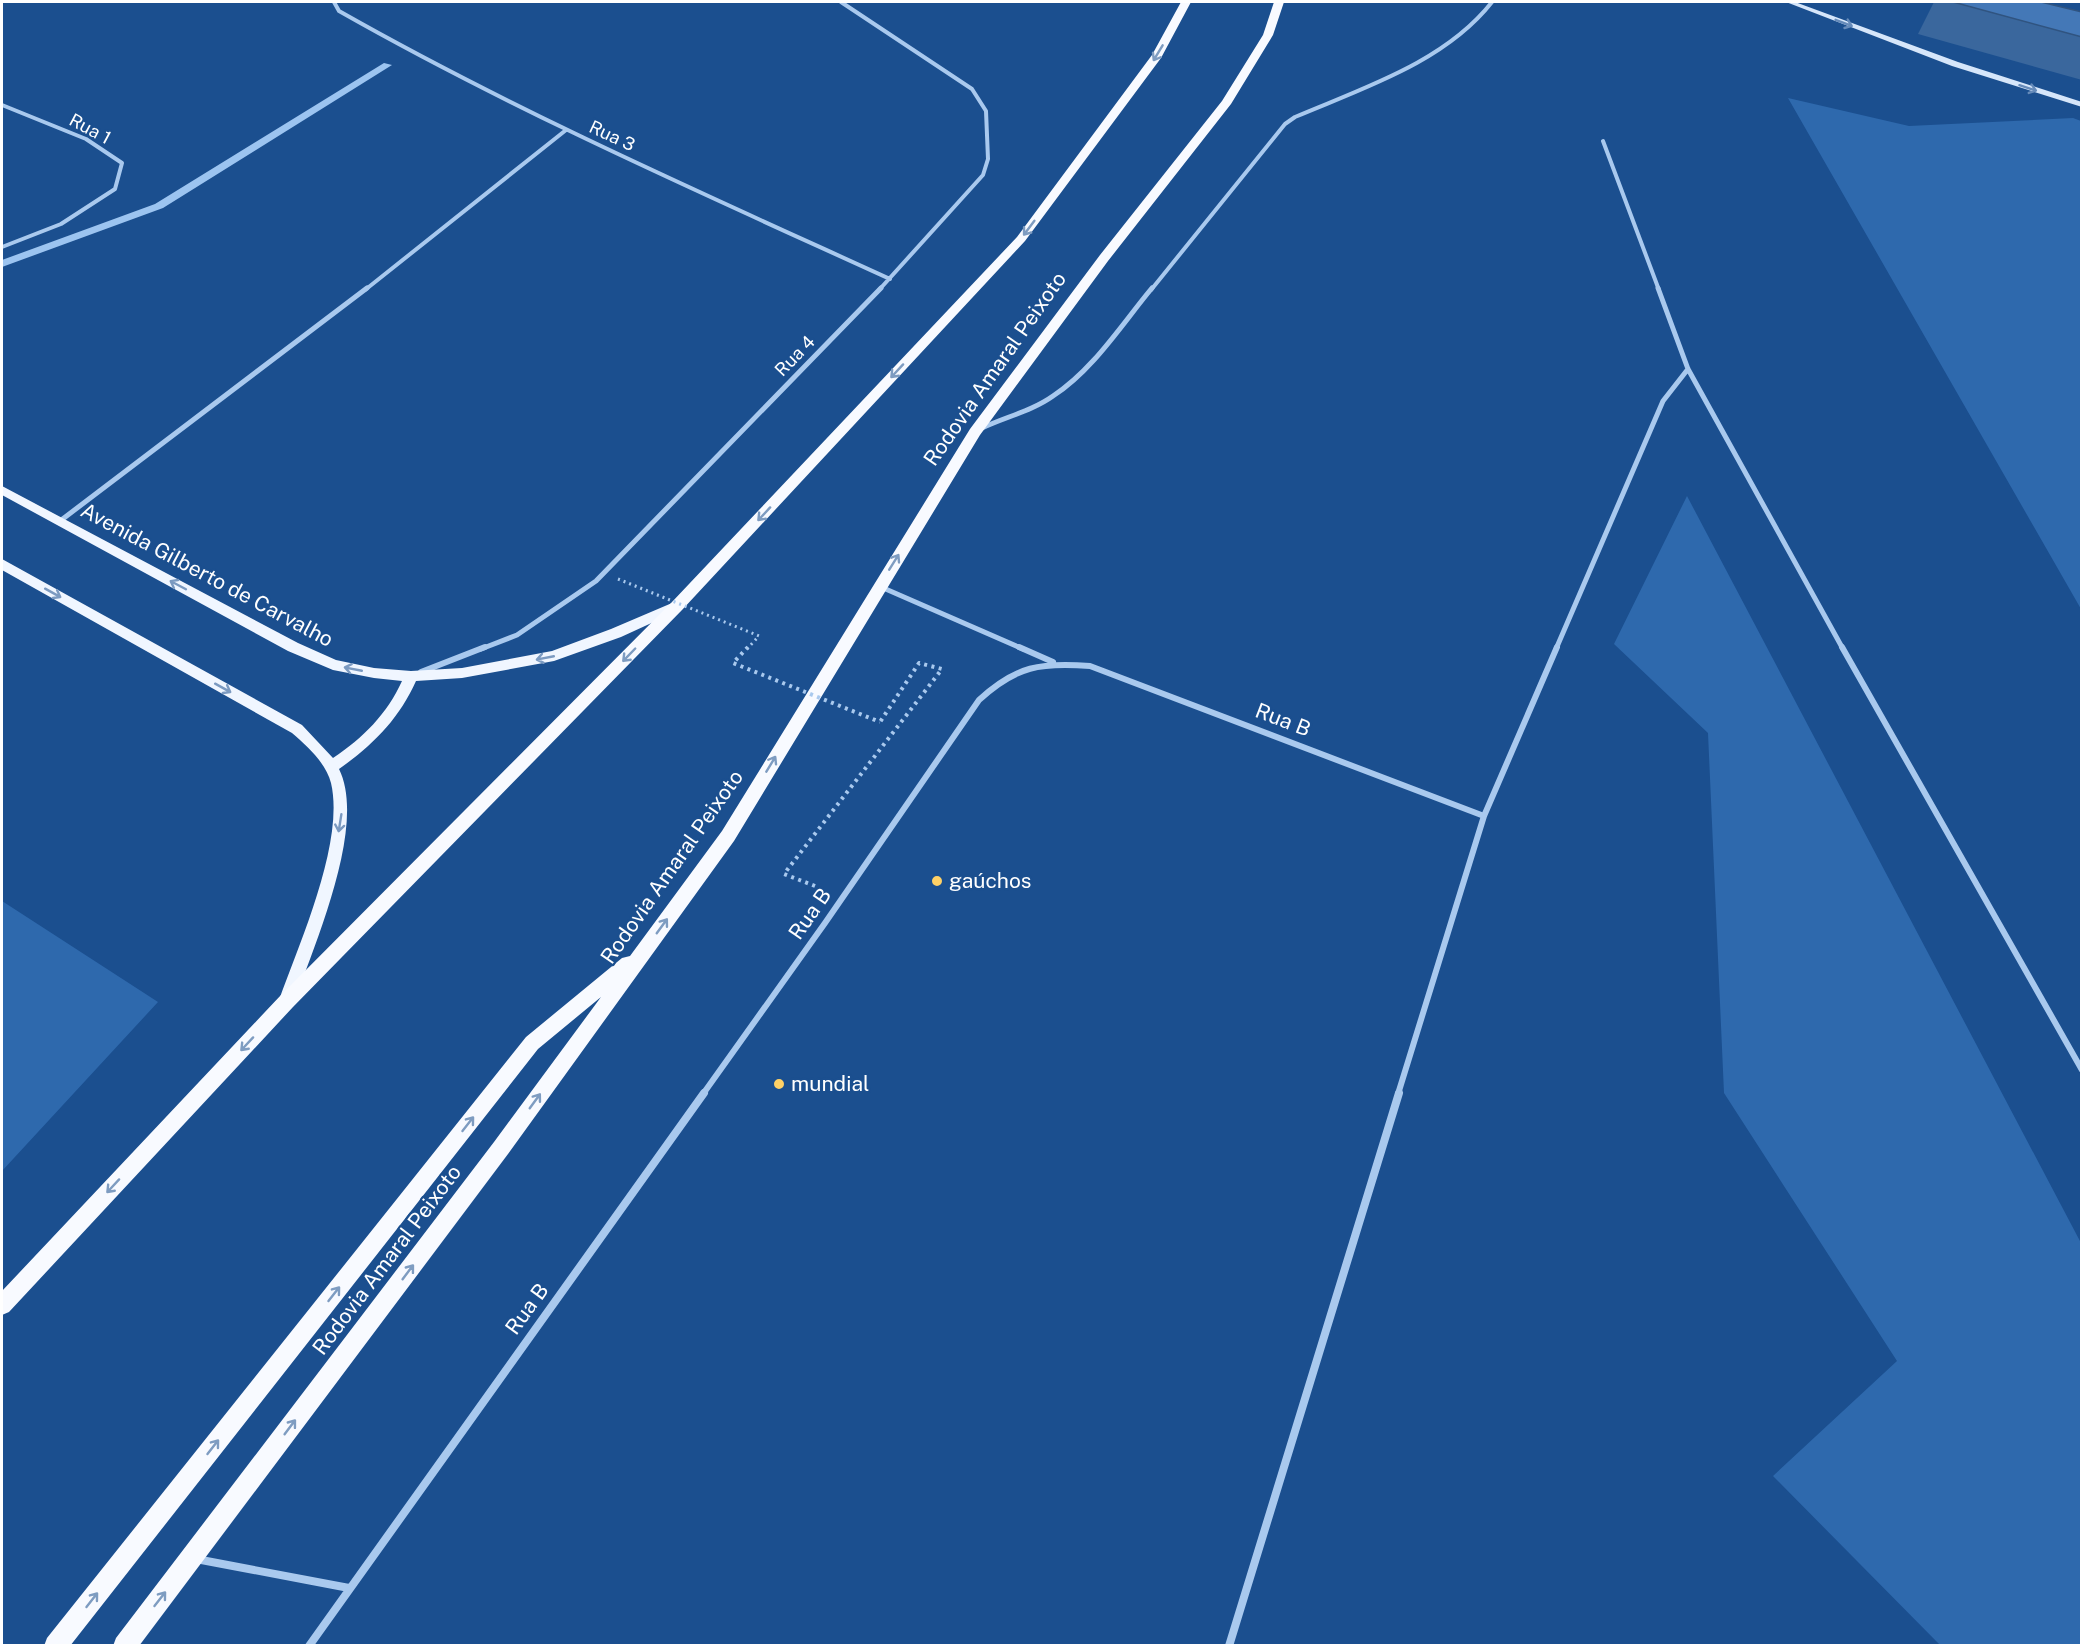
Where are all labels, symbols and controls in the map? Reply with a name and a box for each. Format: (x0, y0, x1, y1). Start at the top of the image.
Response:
one-way arrow (1834, 18, 1853, 29)
one-way arrow (1152, 44, 1164, 61)
one-way arrow (2018, 83, 2037, 94)
street label: Rua 1 (66, 109, 115, 148)
street label: Rua 3 (586, 116, 638, 155)
one-way arrow (1023, 220, 1036, 236)
street label: Rodovia Amaral Peixoto (918, 267, 1071, 470)
street label: Rua 4 (770, 331, 819, 380)
one-way arrow (890, 364, 904, 379)
street label: Avenida Gilberto de Carvalho (77, 497, 338, 652)
one-way arrow (756, 506, 771, 521)
one-way arrow (889, 554, 901, 571)
one-way arrow (170, 579, 187, 591)
one-way arrow (43, 588, 61, 599)
one-way arrow (622, 648, 637, 663)
one-way arrow (536, 653, 555, 664)
one-way arrow (344, 663, 364, 674)
one-way arrow (214, 682, 231, 694)
street label: Rua B (1252, 698, 1314, 741)
one-way arrow (765, 756, 777, 773)
street label: Rodovia Amaral Peixoto (595, 765, 748, 968)
one-way arrow (334, 813, 345, 833)
place label: gaúchos (949, 868, 1031, 893)
marker: gaúchos (930, 874, 944, 888)
street label: Rua B (783, 883, 836, 944)
one-way arrow (656, 919, 668, 935)
one-way arrow (240, 1036, 254, 1051)
place label: mundial (791, 1071, 869, 1096)
marker: mundial (772, 1077, 786, 1091)
one-way arrow (529, 1093, 542, 1109)
one-way arrow (461, 1117, 474, 1133)
street label: Rodovia Amaral Peixoto (307, 1160, 466, 1359)
one-way arrow (106, 1178, 121, 1193)
one-way arrow (402, 1264, 414, 1280)
street label: Rua B (500, 1278, 553, 1339)
one-way arrow (327, 1286, 340, 1302)
one-way arrow (284, 1420, 297, 1436)
one-way arrow (206, 1439, 219, 1455)
one-way arrow (153, 1591, 166, 1607)
one-way arrow (85, 1592, 98, 1608)

